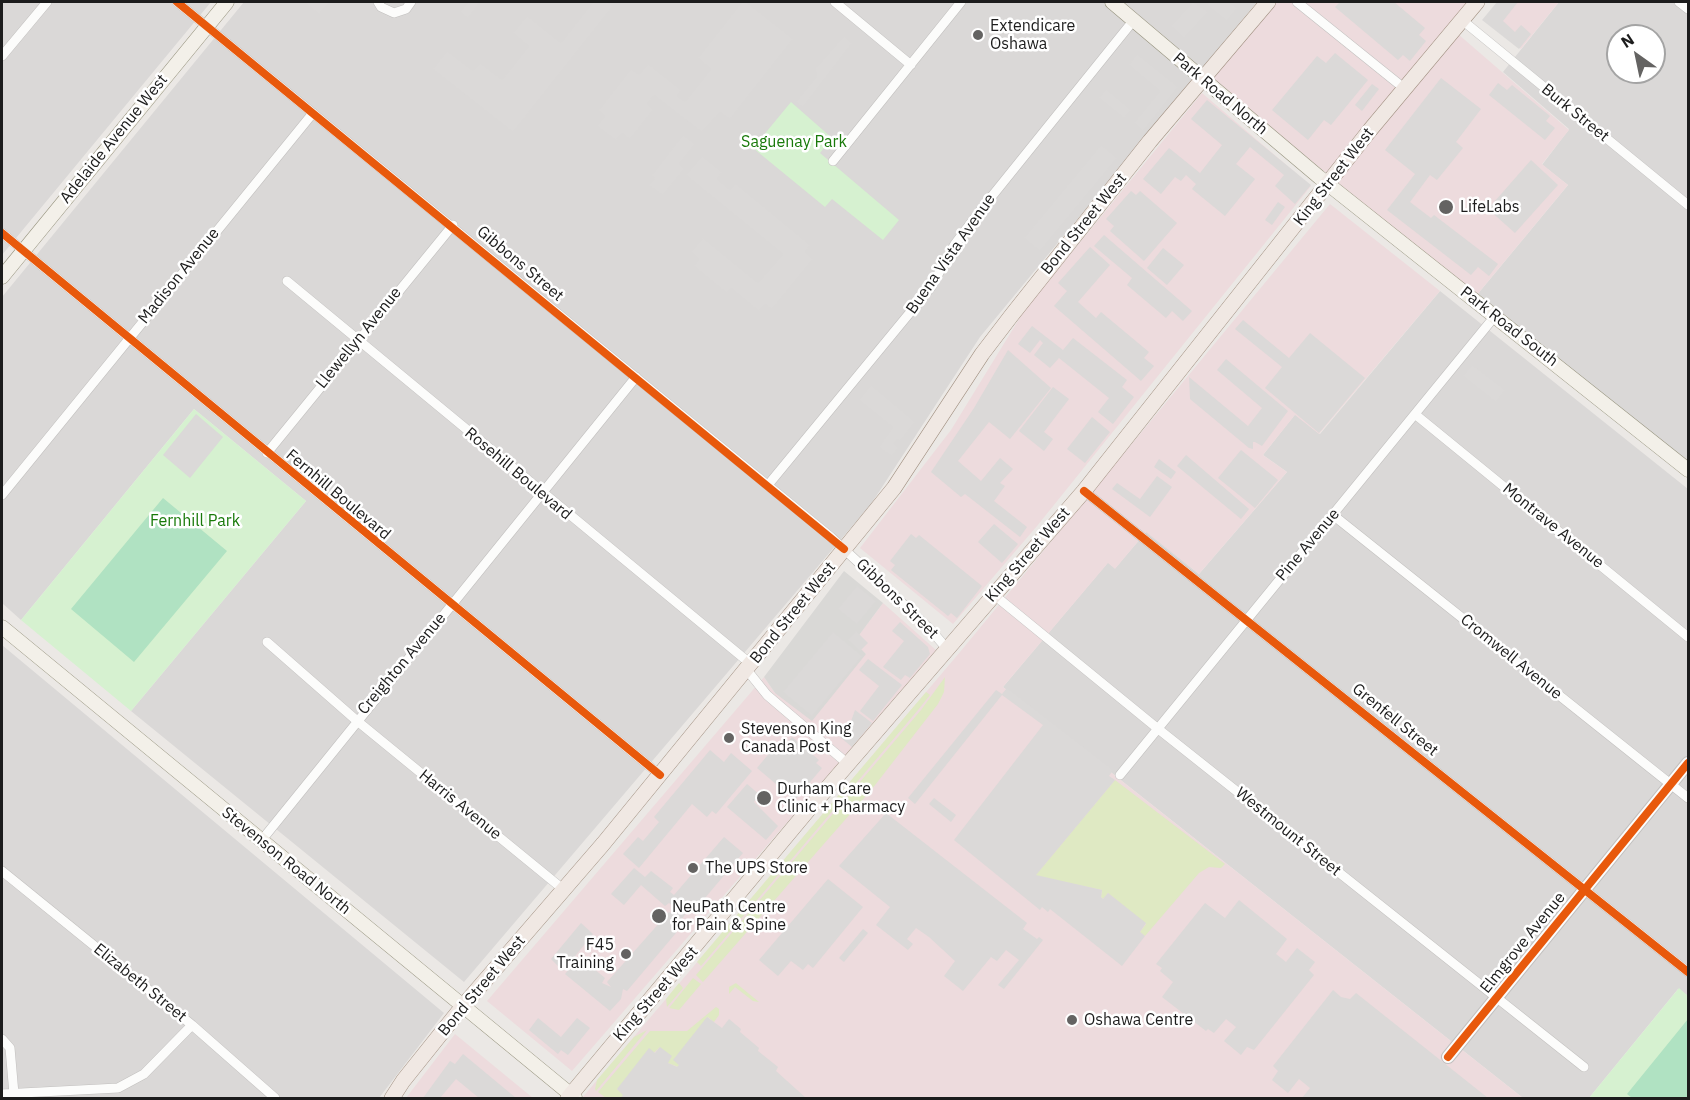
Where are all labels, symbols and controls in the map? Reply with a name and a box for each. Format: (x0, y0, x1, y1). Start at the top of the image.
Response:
place label: Extendicare Oshawa (990, 16, 1075, 54)
north arrow (1606, 24, 1666, 84)
marker: Extendicare Oshawa (971, 28, 985, 42)
text: N (1617, 29, 1638, 52)
street label: Park Road North (1169, 49, 1271, 139)
street label: Adelaide Avenue West (56, 71, 172, 207)
street label: Burk Street (1537, 80, 1613, 146)
street label: King Street West (1290, 124, 1378, 230)
park label: Saguenay Park (741, 132, 847, 152)
street label: Bond Street West (1037, 169, 1131, 279)
street label: Buena Vista Avenue (902, 190, 1000, 318)
place label: LifeLabs (1460, 197, 1520, 217)
marker: LifeLabs (1437, 198, 1455, 216)
street label: Gibbons Street (473, 222, 567, 306)
street label: Madison Avenue (134, 224, 224, 328)
street label: Llewellyn Avenue (312, 283, 406, 393)
street label: Park Road South (1456, 283, 1562, 371)
street label: Rosehill Boulevard (461, 424, 575, 524)
street label: Fernhill Boulevard (282, 446, 394, 544)
street label: Montrave Avenue (1499, 479, 1607, 573)
street label: King Street West (982, 504, 1074, 606)
street label: Pine Avenue (1272, 505, 1344, 585)
park label: Fernhill Park (150, 511, 240, 531)
street label: Gibbons Street (852, 555, 942, 643)
street label: Bond Street West (746, 558, 840, 668)
street label: Creighton Avenue (354, 609, 450, 719)
street label: Cromwell Avenue (1456, 610, 1566, 704)
street label: Grenfell Street (1348, 680, 1442, 760)
place label: Stevenson King Canada Post (741, 719, 851, 757)
marker: Stevenson King Canada Post (722, 731, 736, 745)
street label: Harris Avenue (415, 766, 505, 844)
place label: Durham Care Clinic + Pharmacy (777, 779, 905, 817)
street label: Westmount Street (1231, 783, 1345, 881)
marker: Durham Care Clinic + Pharmacy (755, 789, 773, 807)
street label: Stevenson Road North (218, 803, 354, 919)
place label: The UPS Store (705, 858, 808, 878)
marker: The UPS Store (686, 861, 700, 875)
street label: Elmgrove Avenue (1476, 889, 1570, 997)
place label: NeuPath Centre for Pain & Spine (672, 897, 786, 935)
marker: NeuPath Centre for Pain & Spine (650, 907, 668, 925)
street label: Bond Street West (434, 932, 530, 1040)
place label: F45 Training (557, 935, 614, 973)
street label: Elizabeth Street (90, 940, 190, 1026)
street label: King Street West (610, 943, 702, 1045)
marker: F45 Training (619, 947, 633, 961)
place label: Oshawa Centre (1084, 1010, 1193, 1030)
marker: Oshawa Centre (1065, 1013, 1079, 1027)

